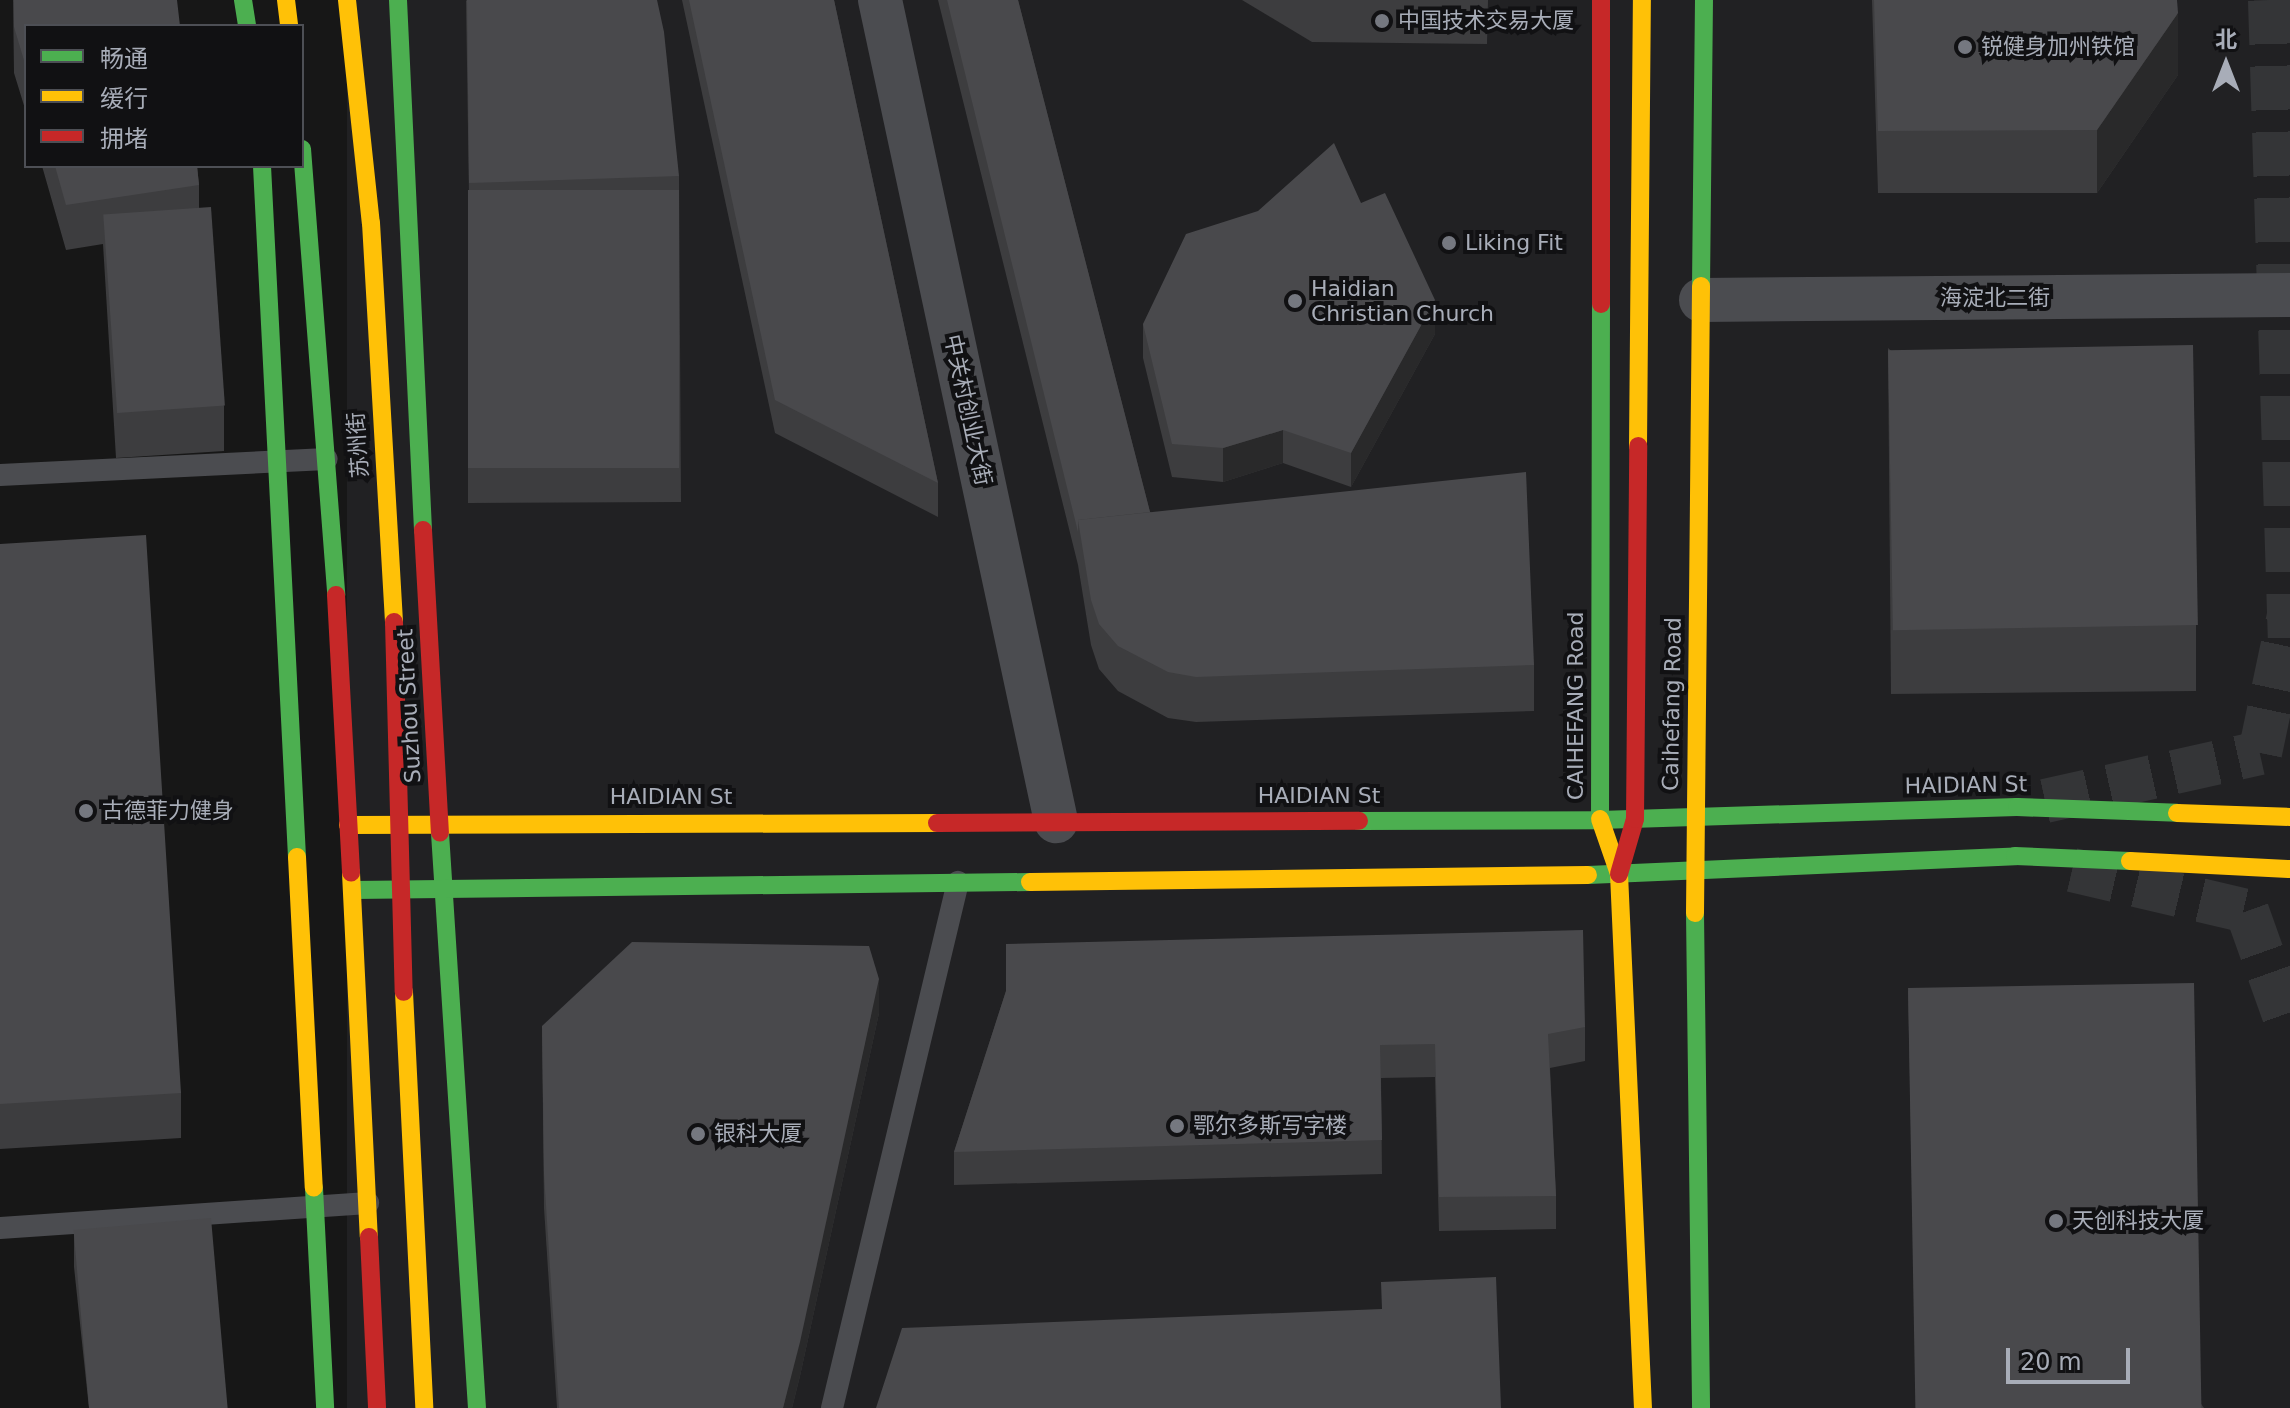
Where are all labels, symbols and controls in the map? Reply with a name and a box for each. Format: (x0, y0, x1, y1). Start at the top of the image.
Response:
place label: 中国技术交易大厦 (1398, 8, 1574, 34)
marker: 中国技术交易大厦 (1373, 12, 1391, 30)
legend (24, 24, 304, 168)
north arrow (2186, 24, 2266, 104)
text: 北 (2215, 27, 2237, 52)
place label: 锐健身加州铁馆 (1981, 34, 2135, 60)
marker: 锐健身加州铁馆 (1956, 38, 1974, 56)
text: 畅通 (100, 45, 148, 73)
text: 缓行 (100, 85, 148, 113)
text: 拥堵 (100, 125, 148, 153)
place label: Liking Fit (1465, 230, 1563, 256)
marker: Liking Fit (1440, 234, 1458, 252)
place label: Haidian Christian Church (1311, 275, 1494, 326)
street label: 海淀北二街 (1940, 285, 2050, 311)
marker: Haidian Christian Church (1286, 292, 1304, 310)
street label: 中关村创业大街 (939, 332, 997, 488)
street label: 苏州街 (343, 411, 373, 479)
street label: CAIHEFANG Road (1563, 612, 1589, 800)
street label: Caihefang Road (1657, 617, 1687, 791)
street label: Suzhou Street (392, 628, 426, 784)
street label: HAIDIAN St (1904, 771, 2028, 799)
street label: HAIDIAN St (1258, 783, 1380, 809)
street label: HAIDIAN St (610, 784, 732, 810)
place label: 古德菲力健身 (102, 798, 234, 824)
marker: 古德菲力健身 (77, 802, 95, 820)
place label: 鄂尔多斯写字楼 (1193, 1113, 1347, 1139)
marker: 鄂尔多斯写字楼 (1168, 1117, 1186, 1135)
place label: 银科大厦 (714, 1121, 802, 1147)
marker: 银科大厦 (689, 1125, 707, 1143)
place label: 天创科技大厦 (2072, 1208, 2204, 1234)
marker: 天创科技大厦 (2047, 1212, 2065, 1230)
scale bar (2010, 1332, 2134, 1382)
text: 20 m (2020, 1348, 2082, 1376)

